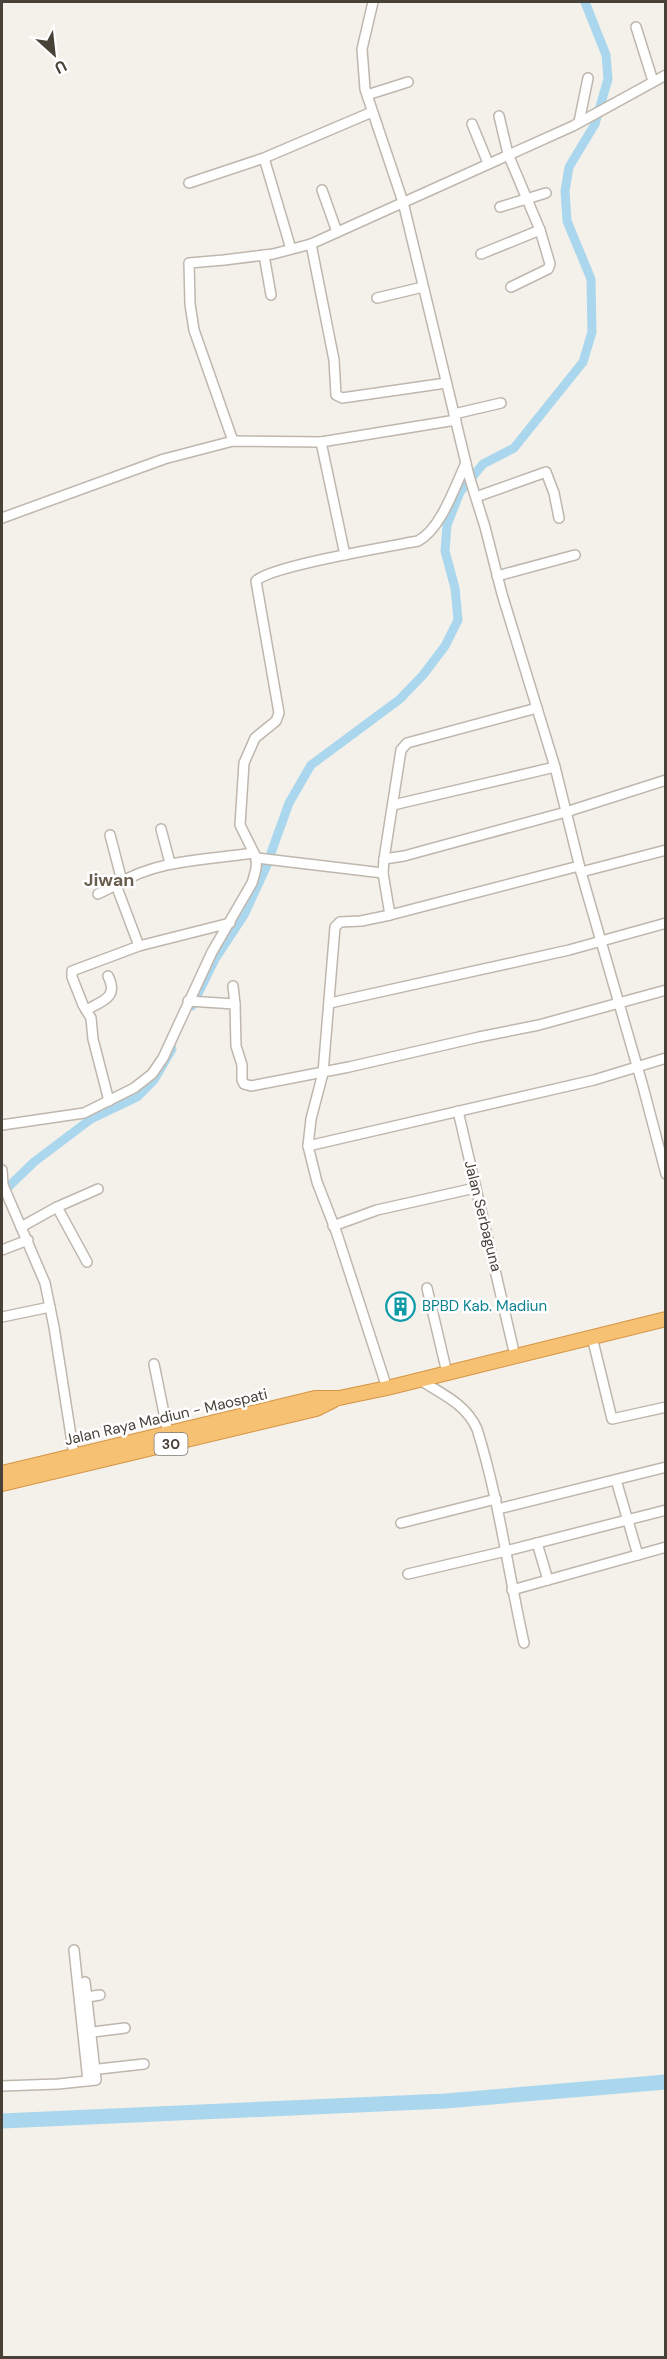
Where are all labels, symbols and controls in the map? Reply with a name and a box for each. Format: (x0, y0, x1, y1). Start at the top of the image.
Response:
north arrow (24, 24, 84, 84)
text: U (51, 55, 70, 79)
district label: Jiwan (84, 868, 134, 892)
street label: Jalan Serbaguna (460, 1158, 506, 1274)
building icon: BPBD Kab. Madiun (385, 1290, 417, 1322)
place label: BPBD Kab. Madiun (422, 1296, 547, 1316)
street label: Jalan Raya Madiun - Maospati (63, 1384, 269, 1450)
road number: 30 (154, 1433, 188, 1455)

